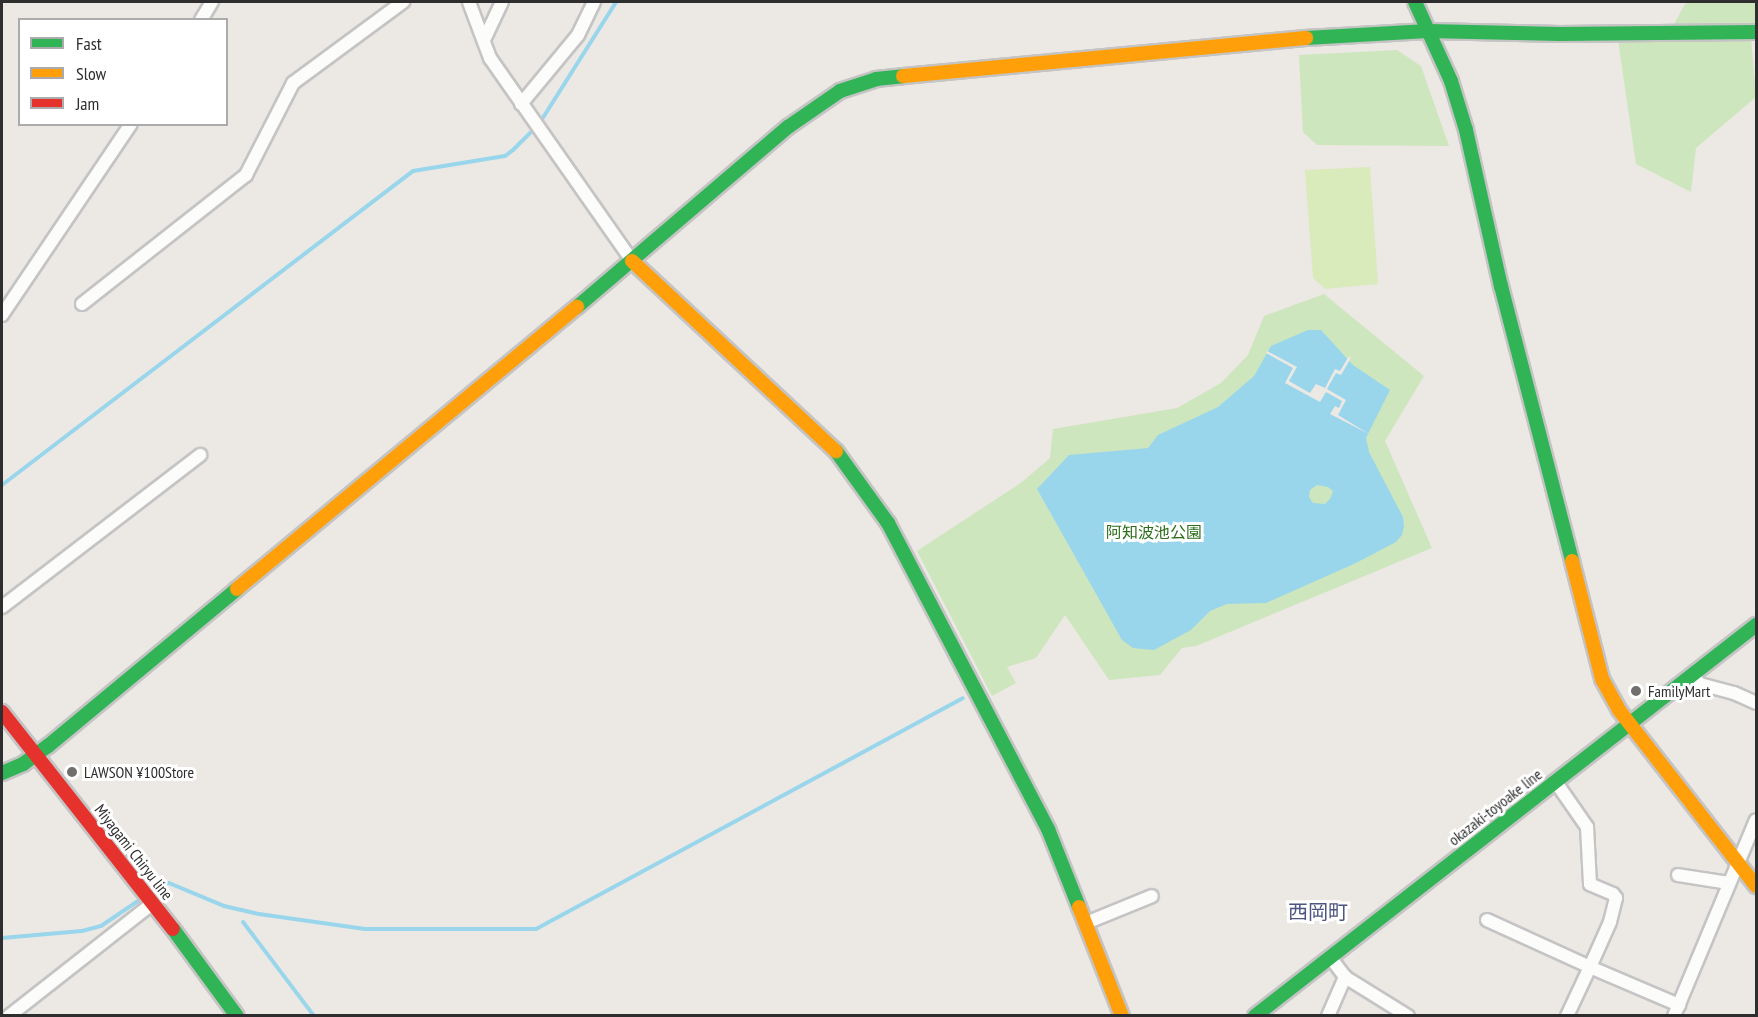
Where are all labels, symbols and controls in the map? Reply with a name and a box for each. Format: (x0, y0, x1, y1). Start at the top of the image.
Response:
legend (18, 18, 228, 126)
text: Fast (76, 32, 102, 55)
text: Slow (76, 62, 106, 85)
text: Jam (76, 92, 99, 115)
park label: 阿知波池公園 (1106, 522, 1202, 542)
place label: FamilyMart (1648, 681, 1710, 701)
marker: FamilyMart (1629, 684, 1643, 698)
place label: LAWSON ¥100Store (84, 762, 194, 782)
marker: LAWSON ¥100Store (65, 765, 79, 779)
street label: okazaki-toyoake line (1444, 765, 1546, 849)
street label: Miyagami Chiryu line (91, 800, 177, 904)
district label: 西岡町 (1288, 900, 1348, 924)

